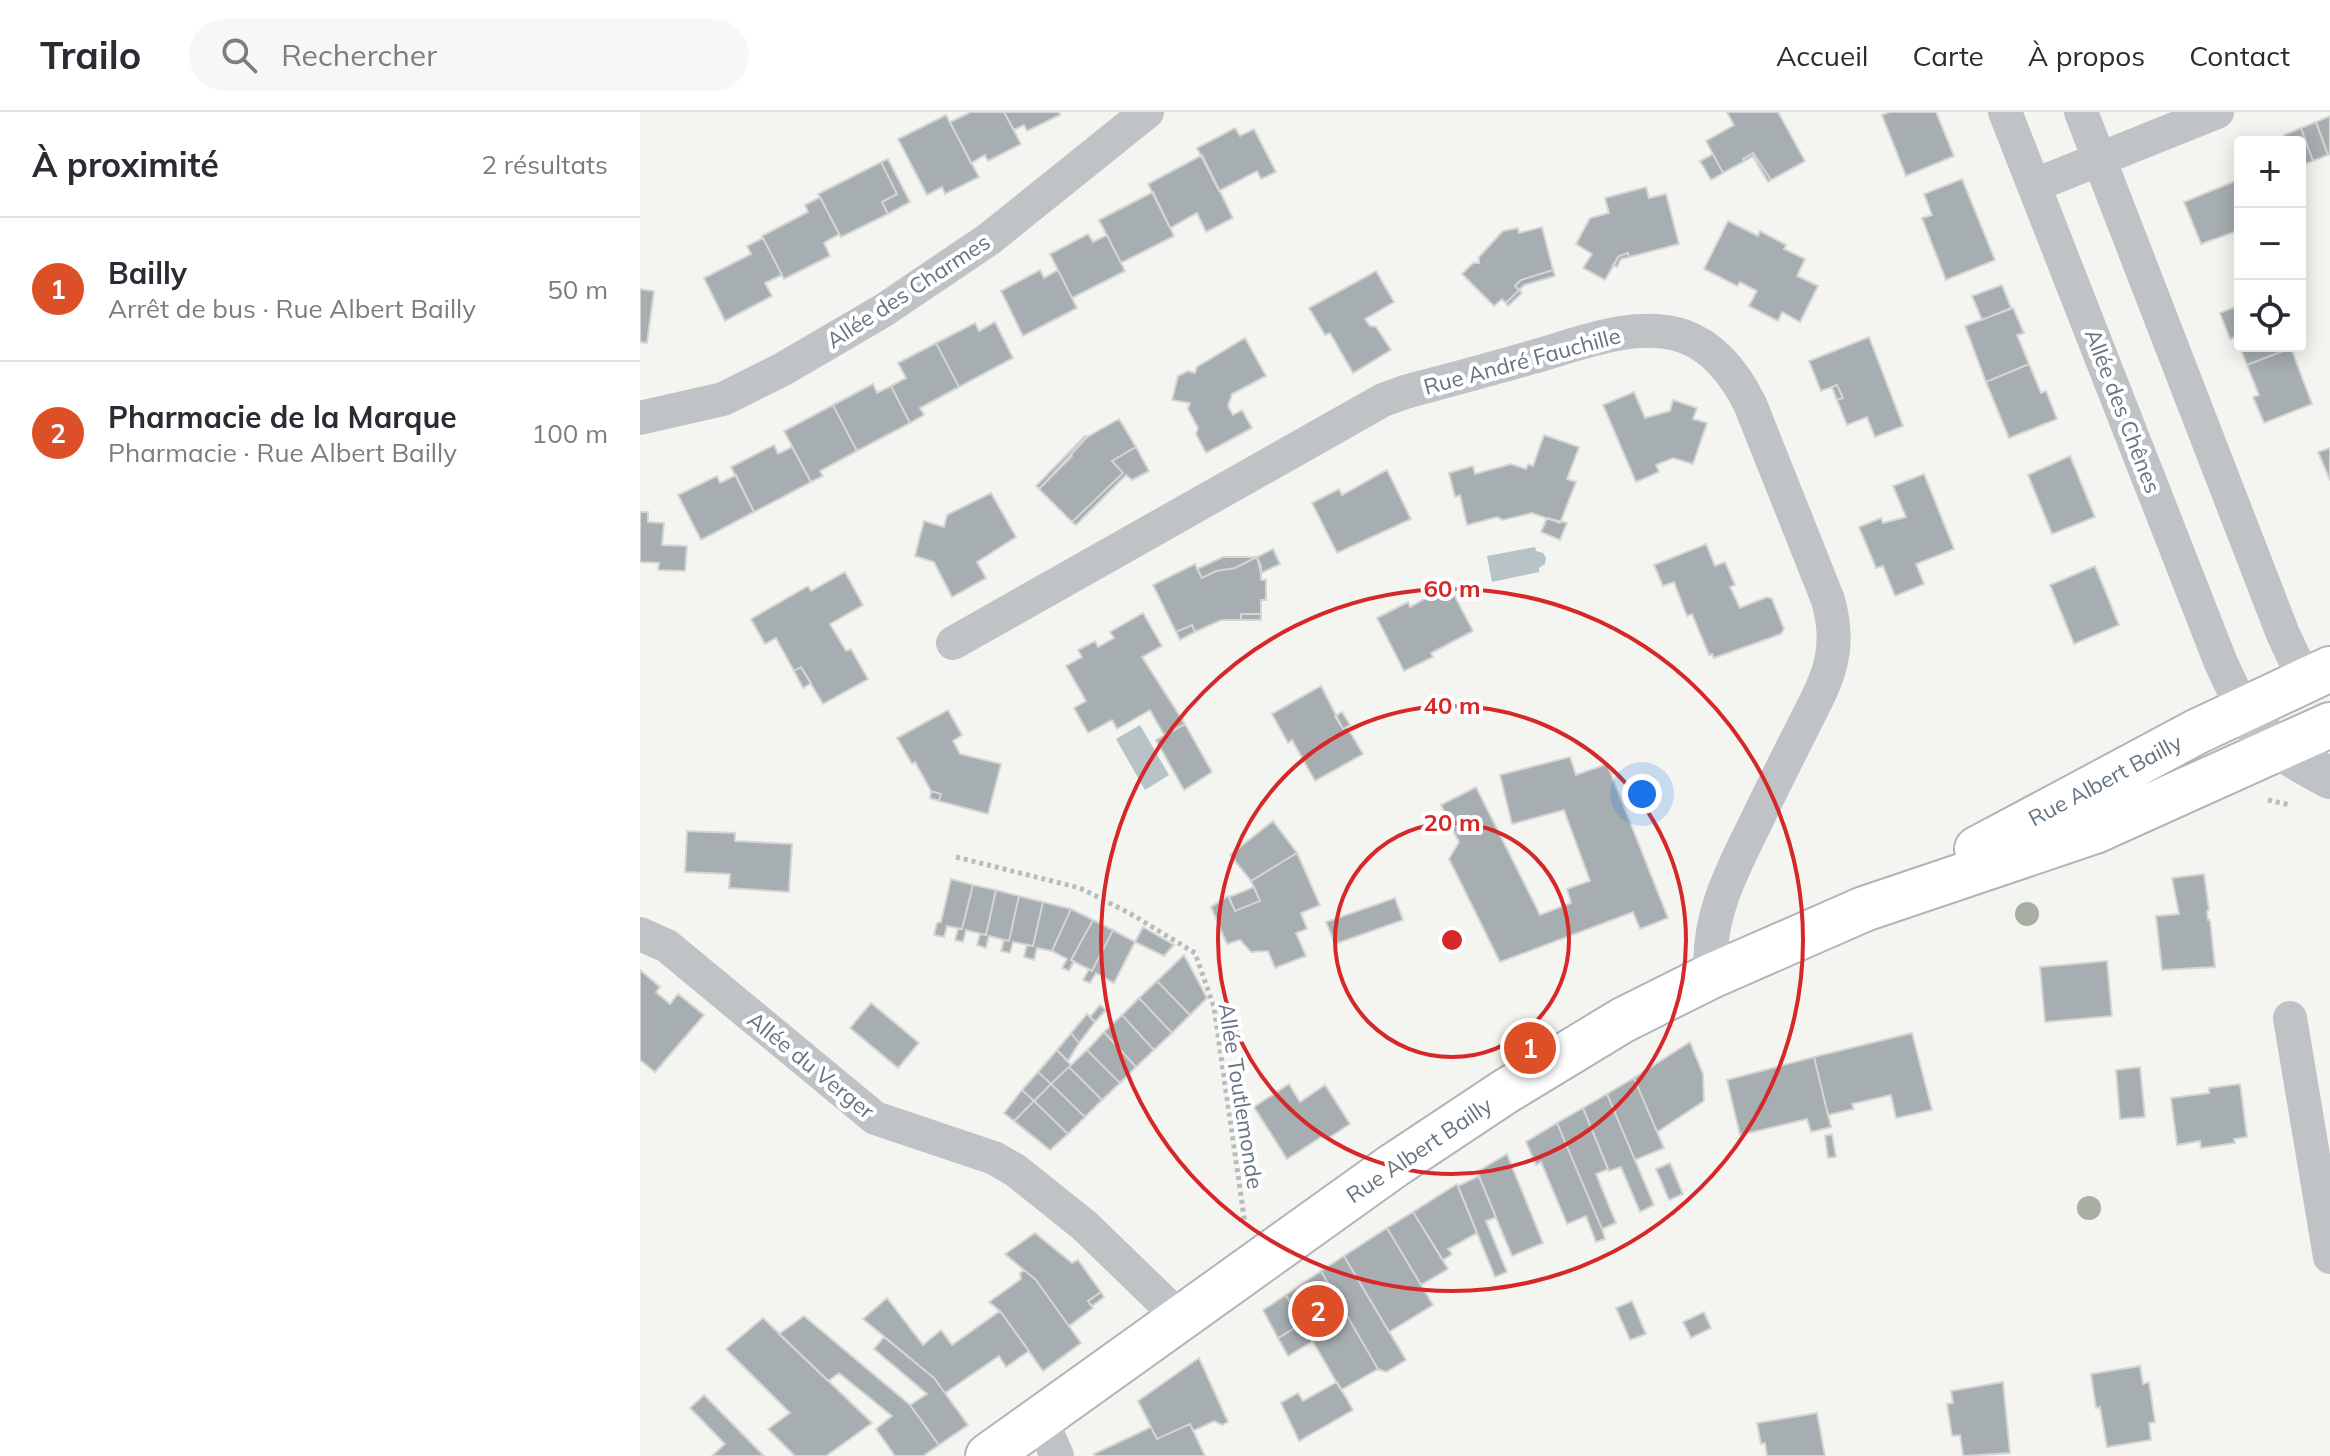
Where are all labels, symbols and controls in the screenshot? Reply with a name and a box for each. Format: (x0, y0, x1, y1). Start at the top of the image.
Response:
search box (189, 19, 749, 91)
text: Trailo (40, 31, 141, 79)
icon: search (217, 33, 261, 77)
text: Rechercher (281, 36, 437, 74)
text: Accueil (1776, 38, 1869, 73)
text: Carte (1913, 38, 1984, 73)
text: À propos (2028, 38, 2145, 73)
text: Contact (2189, 38, 2290, 73)
map controls (2234, 136, 2306, 352)
button: + (2234, 136, 2306, 208)
text: À proximité (32, 143, 219, 186)
text: 2 résultats (481, 148, 608, 181)
button: − (2234, 208, 2306, 280)
street label: Allée des Charmes (821, 228, 995, 354)
text: Bailly (108, 254, 187, 292)
text: 1 (50, 273, 66, 306)
text: 50 m (547, 273, 608, 306)
button: locate (2234, 280, 2306, 352)
text: Arrêt de bus · Rue Albert Bailly (108, 292, 476, 325)
street label: Rue André Fauchille (1420, 321, 1624, 401)
street label: Allée des Chênes (2079, 325, 2167, 497)
text: Pharmacie de la Marque (108, 398, 457, 436)
text: 2 (50, 417, 66, 450)
text: 100 m (532, 417, 608, 450)
text: Pharmacie · Rue Albert Bailly (108, 436, 457, 469)
text: 60 m (1424, 573, 1480, 603)
text: 40 m (1424, 690, 1480, 720)
street label: Rue Albert Bailly (2023, 728, 2187, 832)
your location (1622, 774, 1662, 814)
text: 20 m (1424, 807, 1480, 837)
centre of rings (1438, 926, 1466, 954)
street label: Allée Toutlemonde (1212, 1001, 1270, 1191)
street label: Allée du Verger (742, 1005, 880, 1125)
pin: 1 (1504, 1018, 1556, 1078)
street label: Rue Albert Bailly (1341, 1091, 1497, 1209)
pin: 2 (1292, 1281, 1344, 1341)

